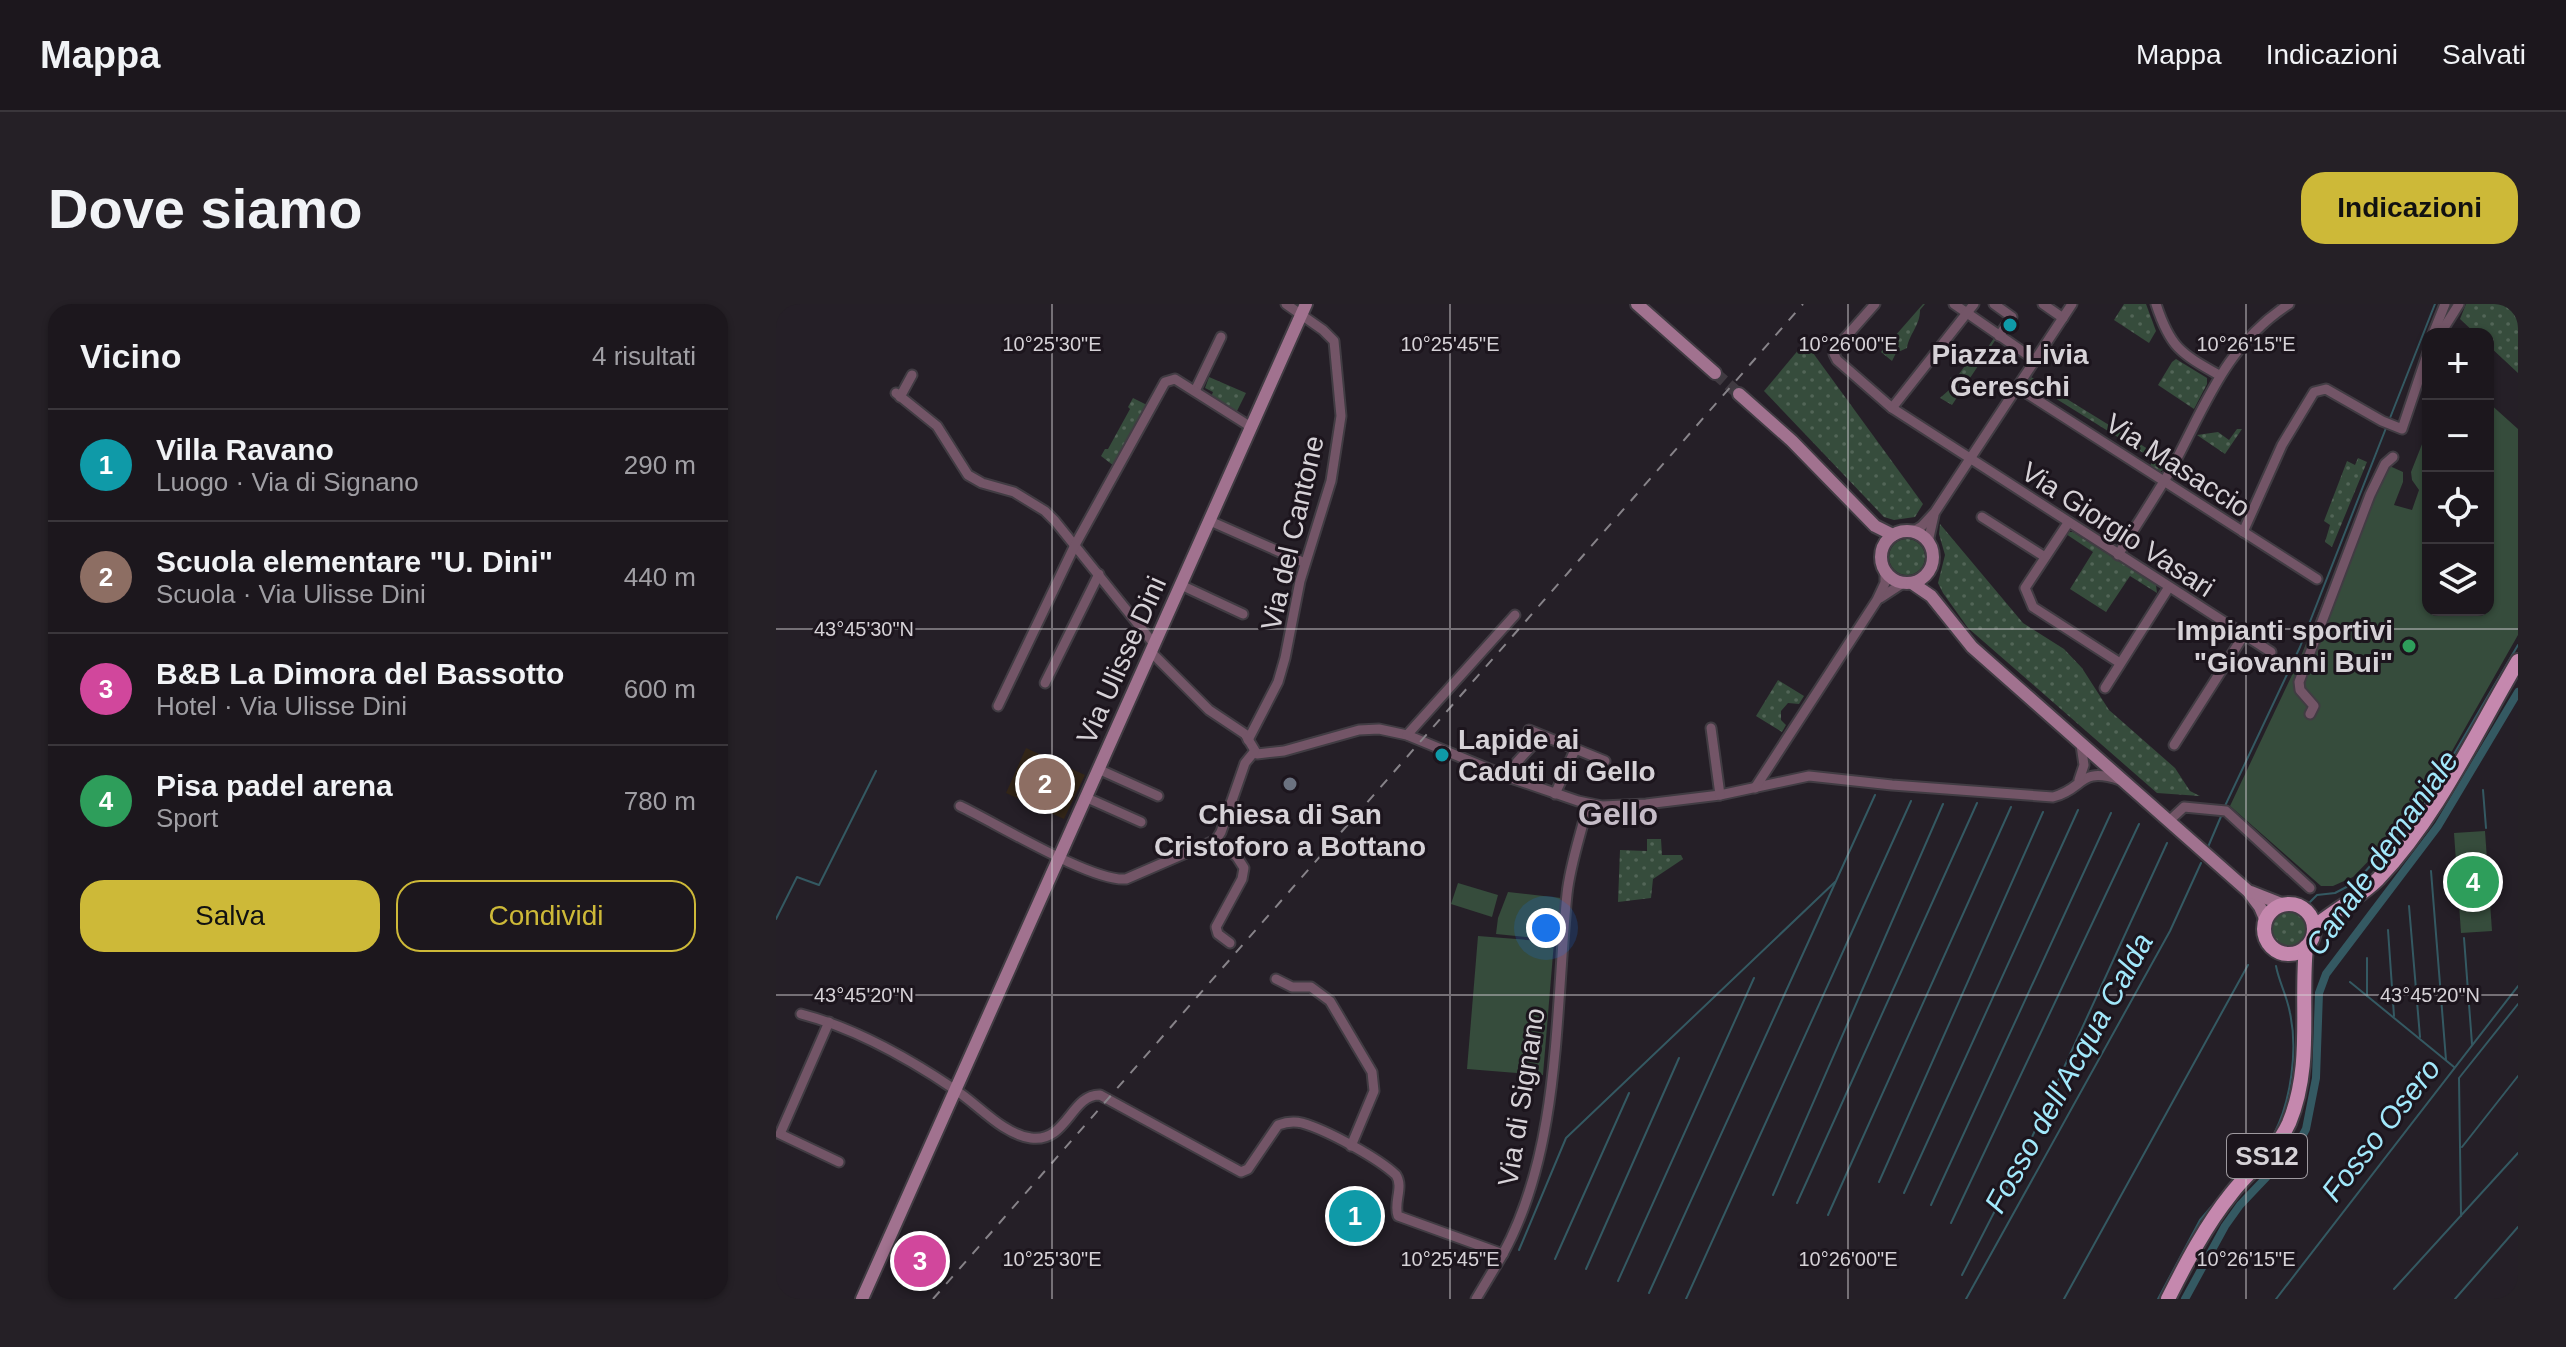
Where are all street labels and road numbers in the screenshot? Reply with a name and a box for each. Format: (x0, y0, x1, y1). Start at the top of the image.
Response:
street label: Via Masaccio (2100, 407, 2256, 524)
street label: Via del Cantone (1255, 433, 1330, 633)
street label: Via Giorgio Vasari (2016, 456, 2220, 603)
street label: Via Ulisse Dini (1071, 572, 1172, 749)
street label: Via di Signano (1492, 1006, 1551, 1188)
road number: SS12 (2227, 1134, 2307, 1178)

